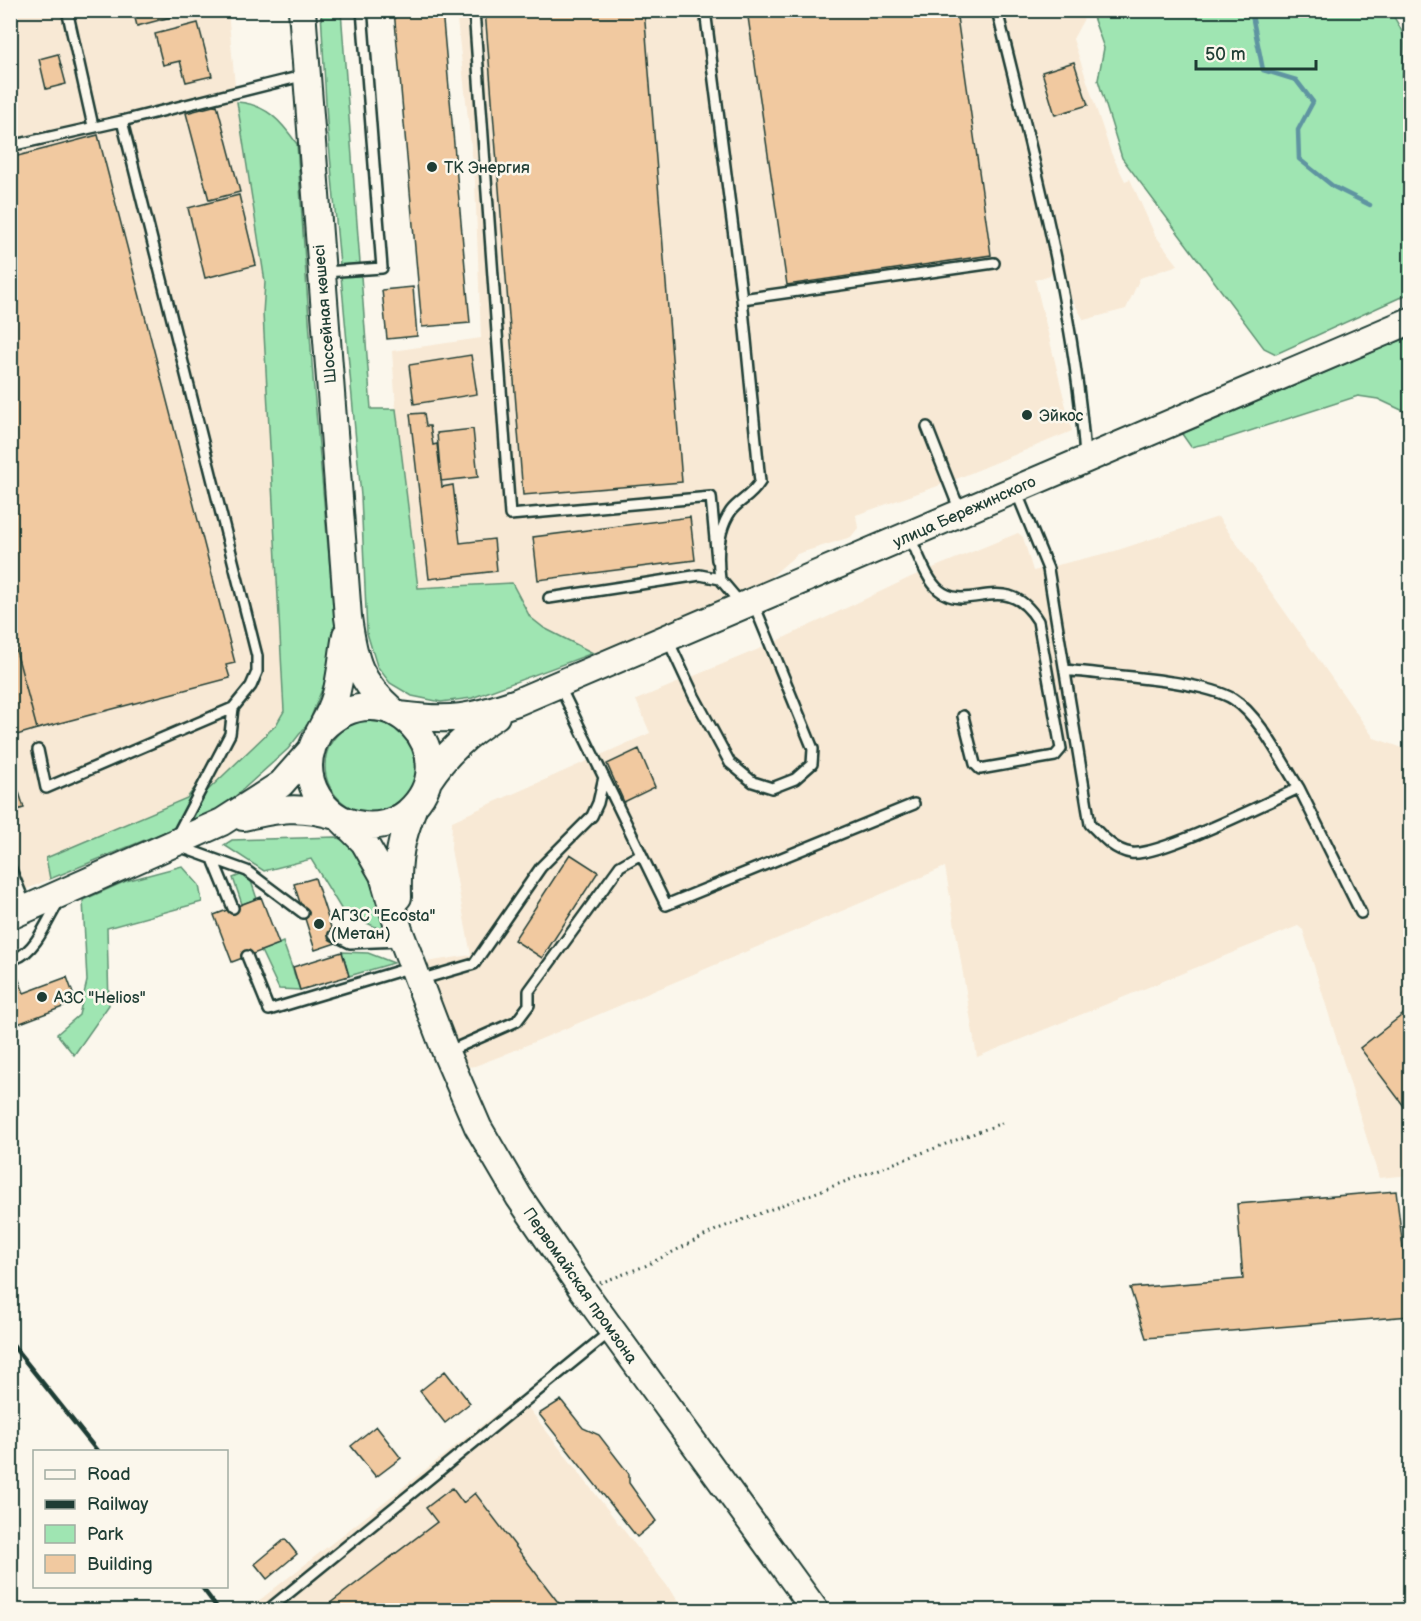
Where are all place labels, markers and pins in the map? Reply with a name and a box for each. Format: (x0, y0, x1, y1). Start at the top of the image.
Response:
place label: ТК Энергия (444, 159, 530, 178)
marker: ТК Энергия (425, 160, 439, 174)
place label: Эйкос (1039, 407, 1084, 426)
marker: Эйкос (1020, 408, 1034, 422)
place label: АГЗС "Ecosta" (Метан) (330, 907, 436, 944)
marker: АГЗС "Ecosta" (Метан) (312, 917, 326, 931)
place label: АЗС "Helios" (53, 989, 146, 1008)
marker: АЗС "Helios" (35, 990, 49, 1004)

